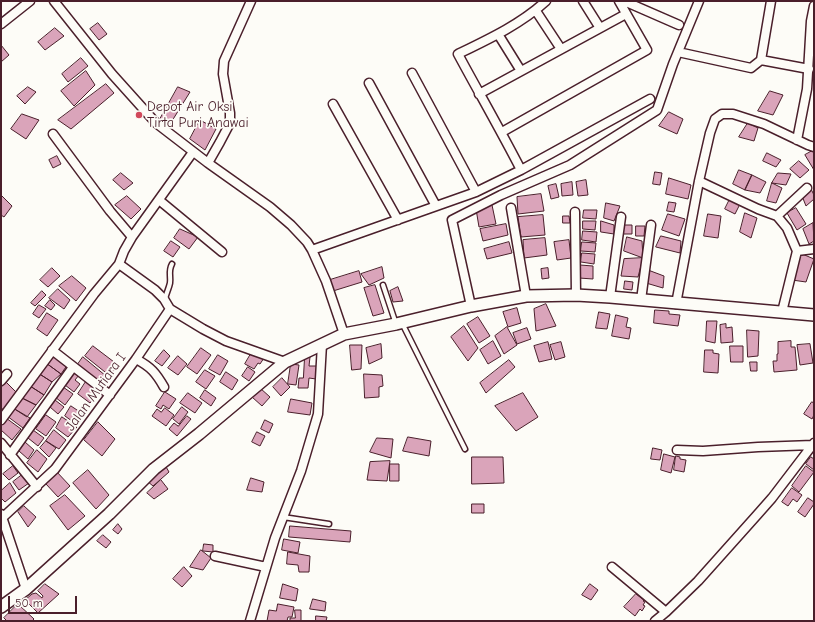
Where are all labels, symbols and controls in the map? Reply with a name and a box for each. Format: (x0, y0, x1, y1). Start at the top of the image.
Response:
place label: Depot Air Oksi Tirta Puri Anawai (147, 99, 249, 132)
marker: Depot Air Oksi Tirta Puri Anawai (134, 110, 144, 120)
street label: Jalan Mutiara I (62, 350, 130, 434)
scale bar (10, 588, 79, 614)
text: 50 m (15, 596, 43, 610)

